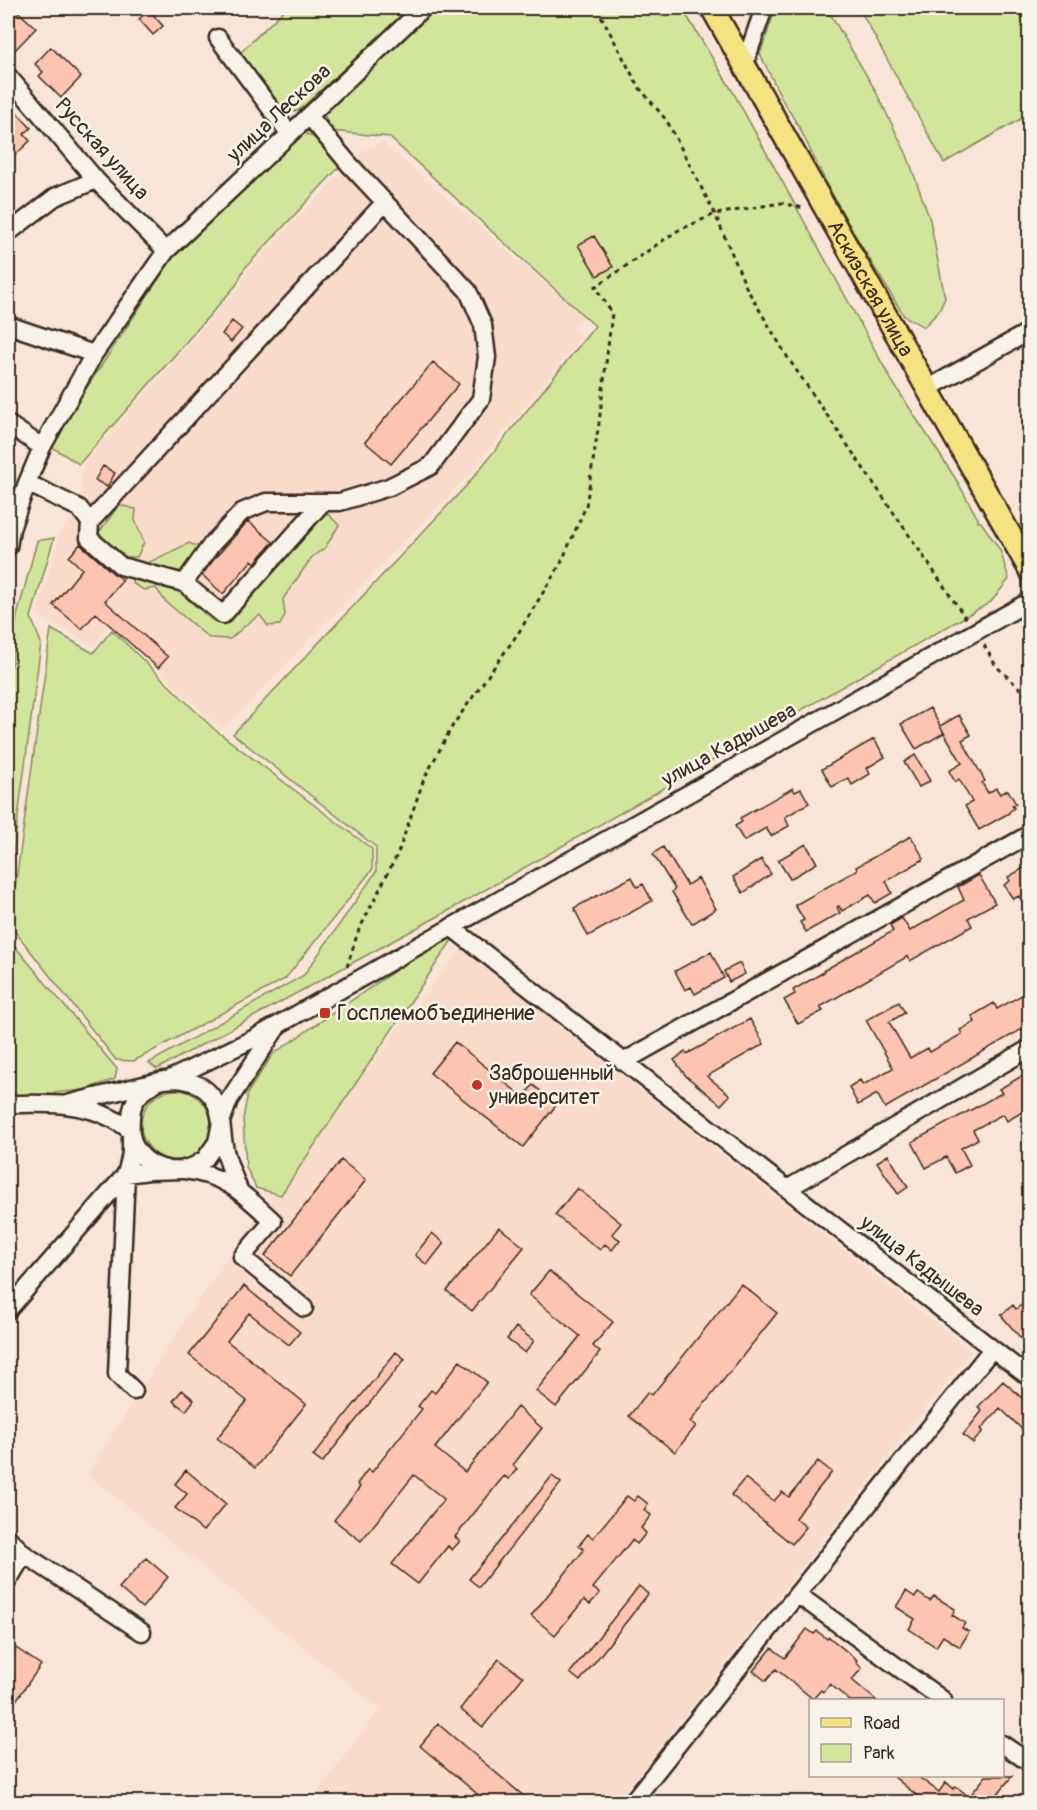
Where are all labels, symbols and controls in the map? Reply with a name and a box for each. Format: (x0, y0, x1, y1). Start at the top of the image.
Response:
street label: улица Лескова (221, 58, 337, 169)
street label: Русская улица (49, 92, 155, 206)
street label: Аскизская улица (821, 215, 920, 361)
street label: улица Кадышева (656, 697, 801, 794)
place label: Госплемобъединение (337, 1000, 535, 1027)
marker: Госплемобъединение (318, 1006, 332, 1020)
place label: Заброшенный университет (488, 1060, 614, 1111)
marker: Заброшенный университет (470, 1078, 484, 1092)
street label: улица Кадышева (854, 1209, 989, 1323)
legend (809, 1699, 1004, 1777)
text: Road (863, 1712, 900, 1735)
text: Park (863, 1742, 895, 1765)

